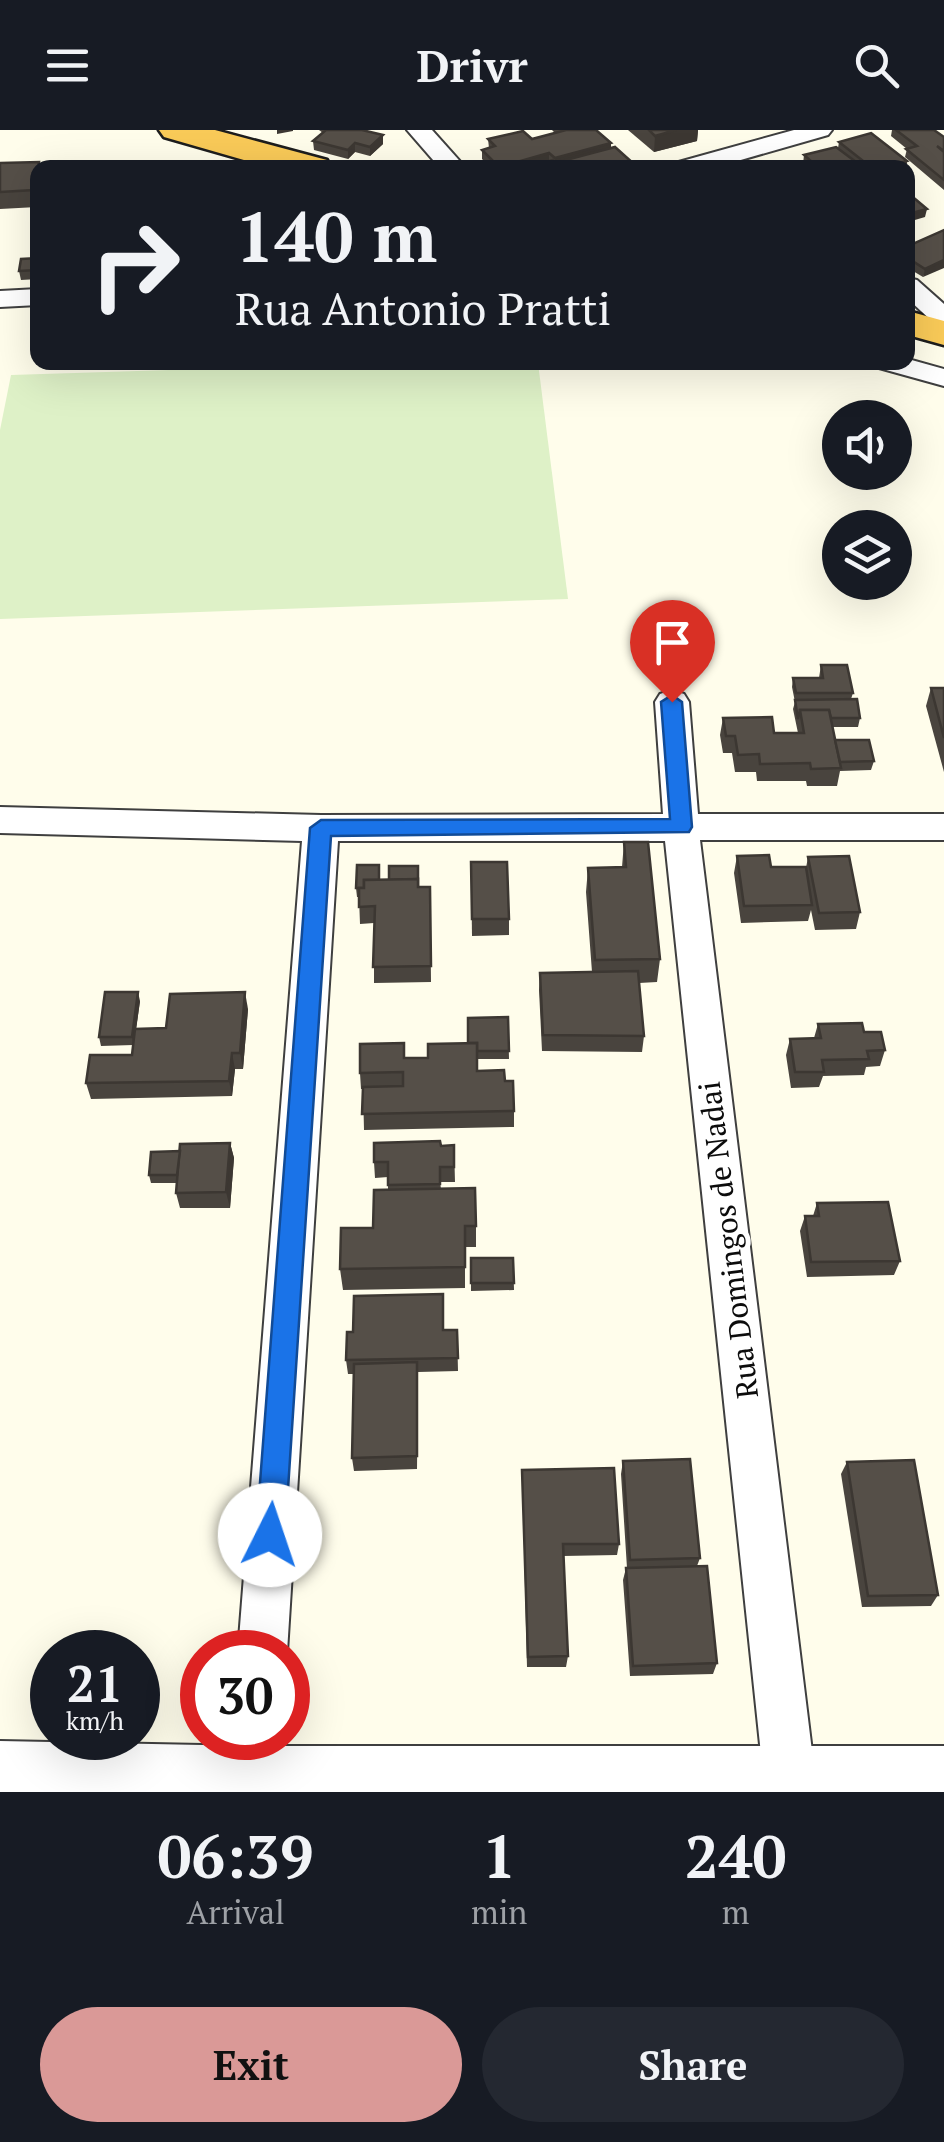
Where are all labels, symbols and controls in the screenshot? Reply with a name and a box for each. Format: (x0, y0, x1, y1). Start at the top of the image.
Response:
text: Drivr (416, 35, 528, 95)
icon: menu (40, 38, 95, 93)
icon: search (849, 38, 904, 93)
text: 140 m (235, 189, 437, 282)
icon: right (70, 200, 200, 330)
text: Rua Antonio Pratti (235, 278, 611, 338)
map controls (822, 400, 912, 600)
button: sound (822, 400, 912, 490)
button: layers (822, 510, 912, 600)
pin (630, 600, 715, 703)
icon: arrive (645, 615, 700, 670)
street label: Rua Domingos de Nadai (689, 1079, 767, 1401)
position arrow (218, 1483, 322, 1587)
speed limit sign: 30 (180, 1630, 310, 1760)
text: 21 (67, 1650, 123, 1716)
text: km/h (66, 1704, 124, 1737)
text: 06:39 (157, 1816, 314, 1895)
text: 1 (482, 1816, 516, 1895)
text: 240 (685, 1816, 787, 1895)
text: Arrival (187, 1891, 285, 1933)
text: min (471, 1891, 527, 1933)
text: m (722, 1891, 749, 1933)
button: Exit (40, 2007, 462, 2122)
button: Share (482, 2007, 904, 2122)

